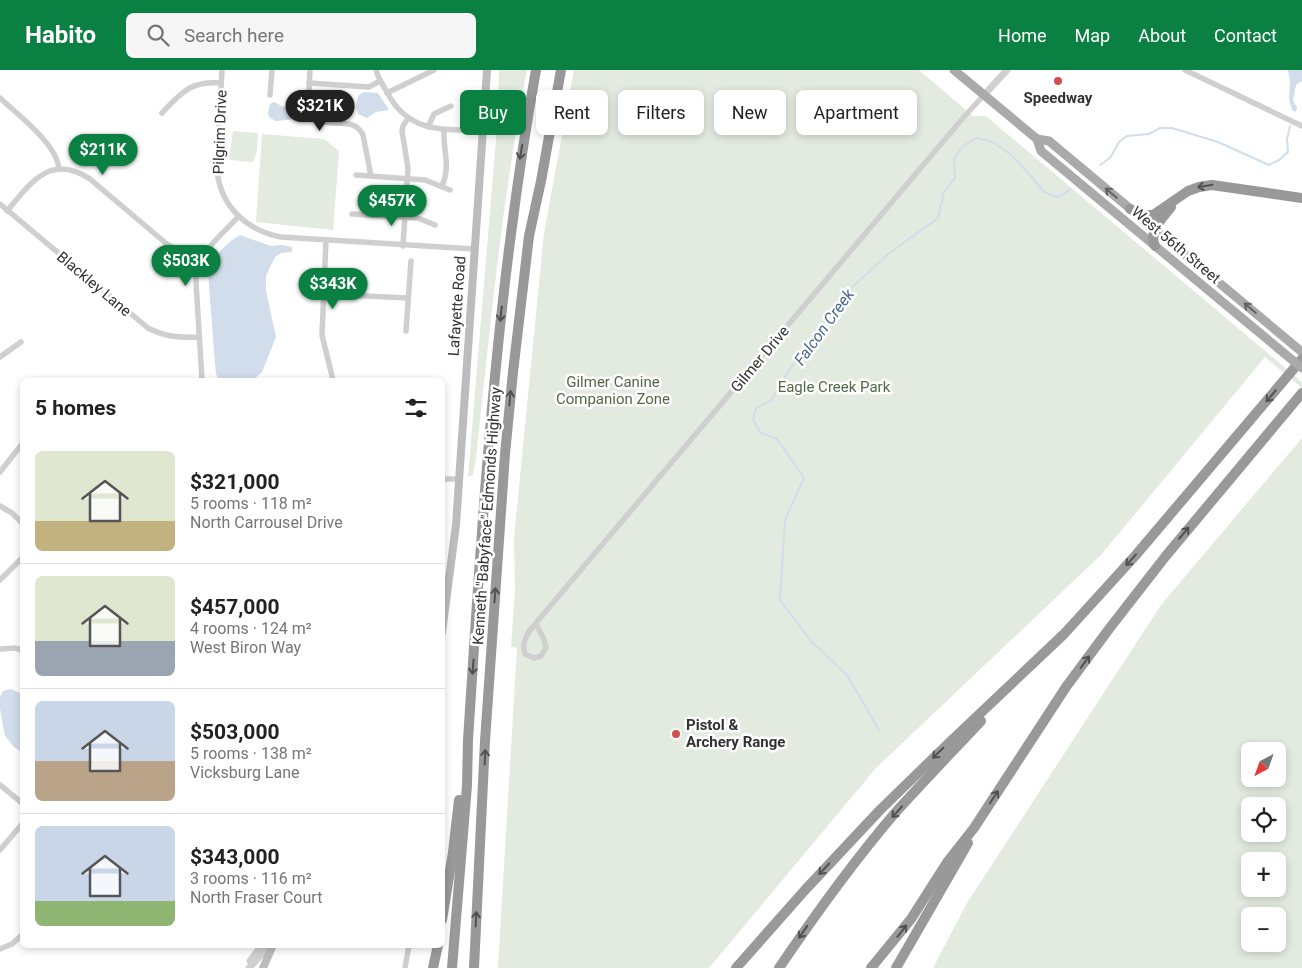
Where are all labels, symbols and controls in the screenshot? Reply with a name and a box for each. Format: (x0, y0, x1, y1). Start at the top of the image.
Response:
search box (126, 13, 476, 58)
text: Habito (25, 21, 96, 49)
icon: search (144, 21, 172, 49)
text: Search here (184, 24, 284, 47)
text: Home (998, 25, 1047, 46)
text: Map (1075, 25, 1110, 46)
text: About (1138, 25, 1186, 46)
text: Contact (1214, 25, 1277, 46)
marker: Speedway (1052, 75, 1064, 87)
street label: Pilgrim Drive (210, 89, 230, 175)
place label: Speedway (1024, 89, 1093, 107)
pin: $321K (285, 90, 355, 132)
chip: Buy (460, 90, 526, 135)
chip: Rent (536, 90, 608, 135)
chip: Filters (618, 90, 704, 135)
chip: New (714, 90, 786, 135)
chip: Apartment (796, 90, 917, 135)
text: $321K (297, 96, 343, 115)
pin: $211K (68, 134, 138, 176)
text: $211K (80, 140, 126, 159)
one-way arrow (516, 144, 526, 160)
one-way arrow (1198, 182, 1214, 192)
pin: $457K (357, 184, 427, 227)
one-way arrow (1105, 188, 1118, 199)
text: $457K (369, 191, 415, 210)
street label: West 56th Street (1128, 203, 1224, 288)
pin: $503K (151, 244, 221, 287)
street label: Blackley Lane (53, 248, 135, 320)
text: $503K (163, 251, 209, 270)
street label: Lafayette Road (445, 255, 469, 357)
pin: $343K (298, 268, 368, 310)
text: $343K (310, 274, 356, 293)
water label: Falcon Creek (790, 284, 859, 369)
one-way arrow (1244, 303, 1257, 314)
one-way arrow (496, 305, 506, 321)
street label: Gilmer Drive (727, 322, 793, 396)
park label: Gilmer Canine Companion Zone (556, 373, 670, 408)
park label: Eagle Creek Park (778, 378, 891, 396)
street label: Kenneth "Babyface" Edmonds Highway (469, 387, 505, 645)
one-way arrow (1265, 389, 1276, 402)
one-way arrow (505, 390, 515, 406)
icon: filters (402, 394, 430, 422)
text: 5 homes (35, 396, 116, 420)
text: $321,000 (190, 470, 280, 494)
icon: home (75, 471, 135, 531)
text: 5 rooms · 118 m² (190, 494, 312, 513)
text: North Carrousel Drive (190, 513, 343, 532)
one-way arrow (1179, 527, 1190, 540)
one-way arrow (1125, 553, 1137, 566)
one-way arrow (491, 587, 500, 603)
text: $457,000 (190, 595, 280, 619)
icon: home (75, 596, 135, 656)
text: 4 rooms · 124 m² (190, 619, 312, 638)
text: West Biron Way (190, 638, 301, 657)
one-way arrow (1079, 656, 1090, 669)
one-way arrow (468, 659, 477, 675)
place label: Pistol & Archery Range (686, 716, 785, 751)
text: $503,000 (190, 720, 280, 744)
icon: home (75, 721, 135, 781)
marker: Pistol & Archery Range (670, 728, 682, 740)
north arrow (1241, 742, 1286, 788)
map controls (1241, 742, 1286, 952)
text: 5 rooms · 138 m² (190, 744, 312, 763)
one-way arrow (932, 747, 944, 759)
one-way arrow (480, 749, 489, 765)
text: Vicksburg Lane (190, 763, 300, 782)
one-way arrow (990, 790, 1000, 804)
button: locate (1241, 797, 1286, 842)
one-way arrow (892, 805, 903, 818)
text: $343,000 (190, 845, 280, 869)
icon: home (75, 846, 135, 906)
button: + (1241, 852, 1286, 897)
one-way arrow (818, 863, 830, 876)
text: 3 rooms · 116 m² (190, 869, 312, 888)
text: North Fraser Court (190, 888, 322, 907)
button: − (1241, 907, 1286, 952)
one-way arrow (472, 912, 481, 928)
one-way arrow (897, 924, 908, 937)
one-way arrow (798, 925, 809, 939)

